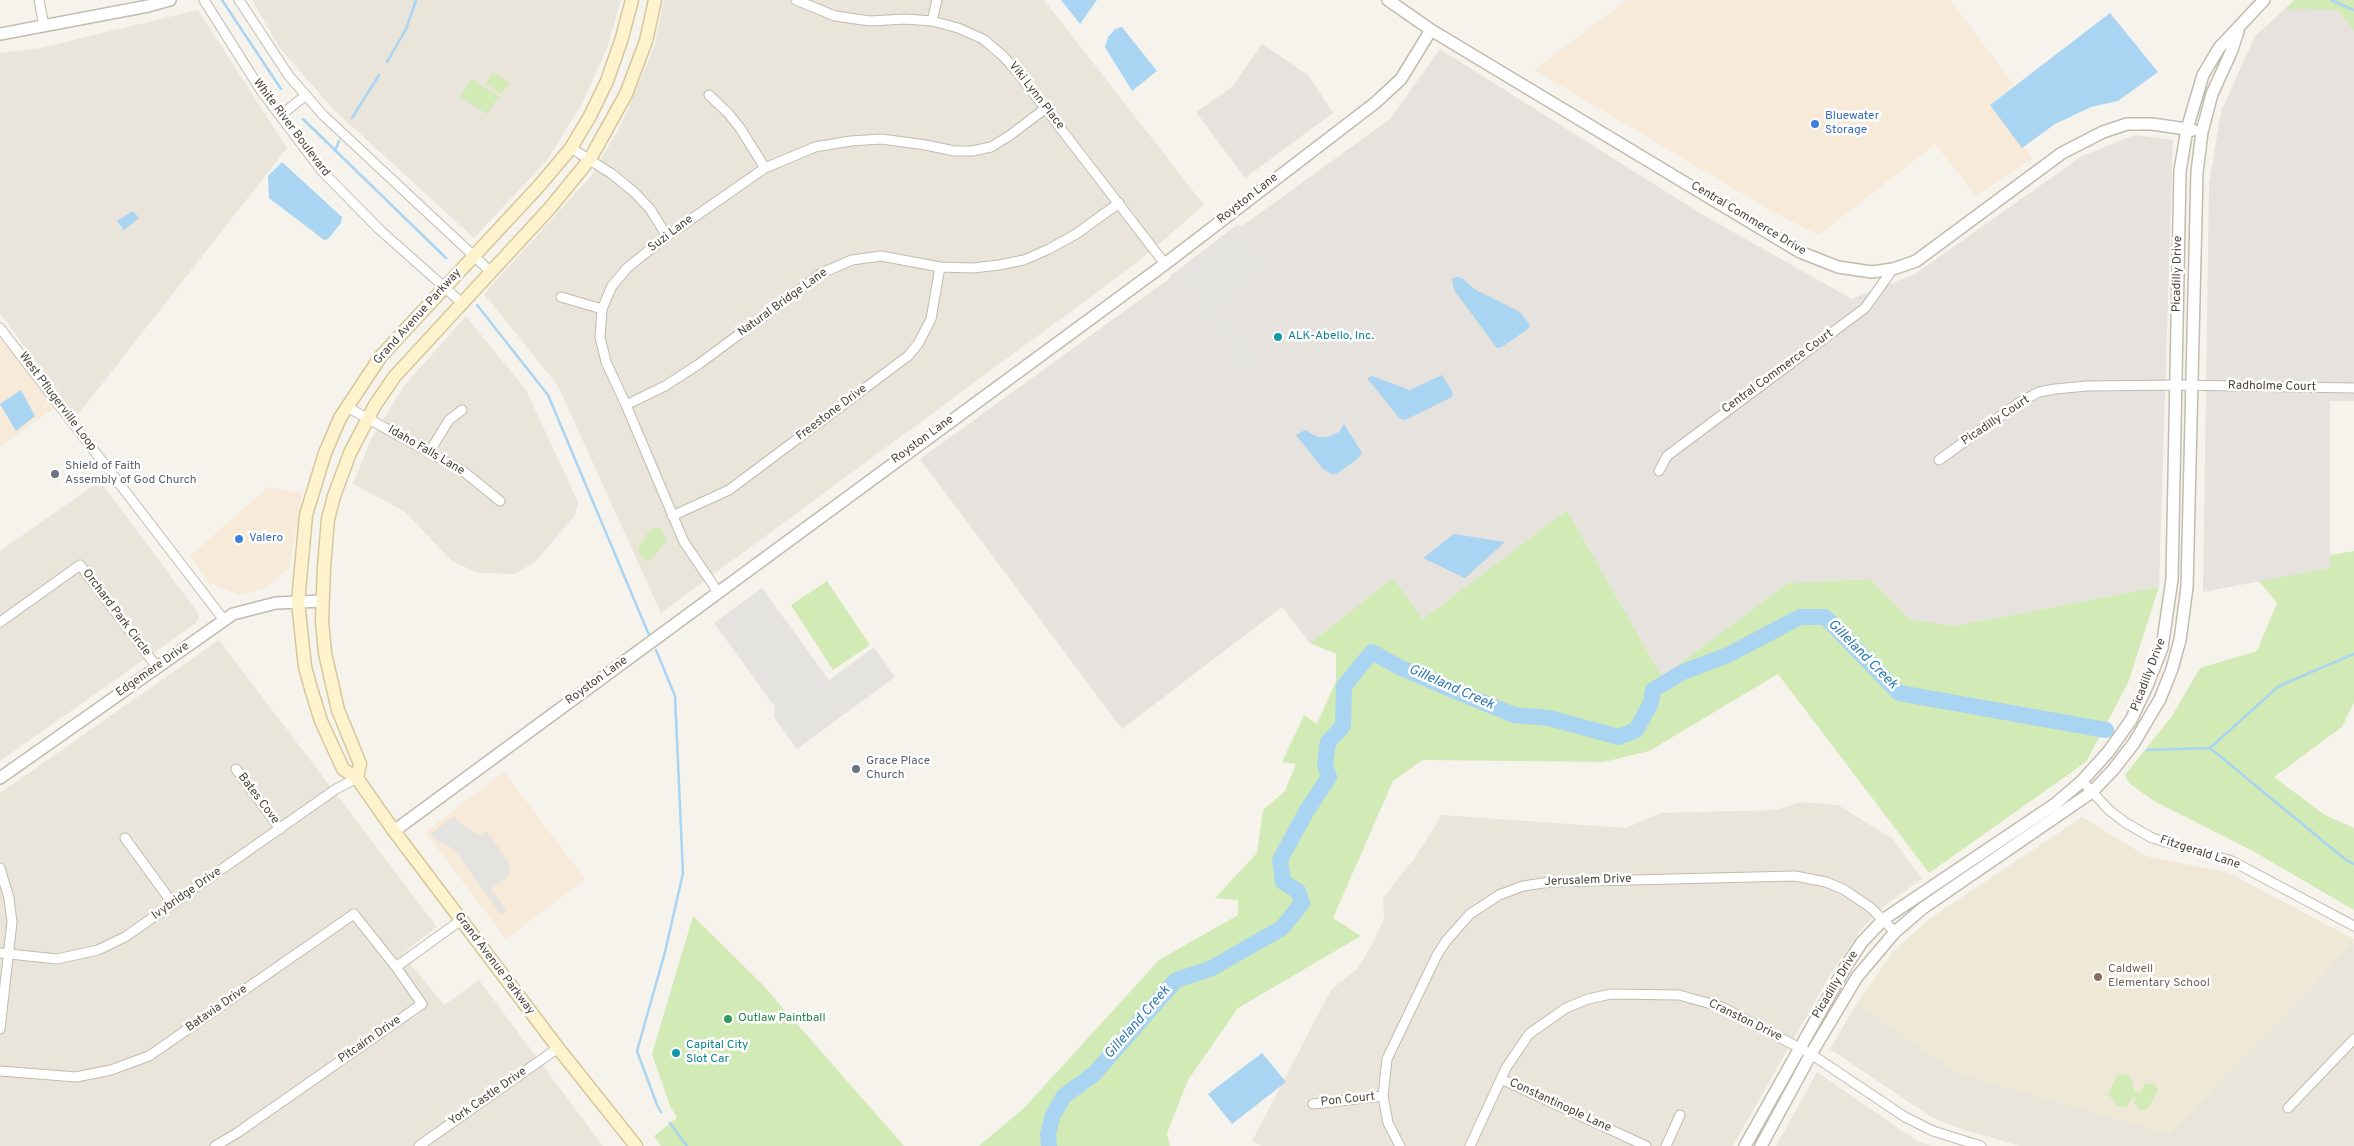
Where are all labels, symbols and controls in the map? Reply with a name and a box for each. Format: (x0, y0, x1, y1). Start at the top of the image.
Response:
street label: Viki Lynn Place (1005, 59, 1067, 133)
street label: White River Boulevard (249, 76, 333, 180)
place label: Bluewater Storage (1825, 110, 1879, 138)
marker: Bluewater Storage (1809, 118, 1821, 130)
street label: Royston Lane (1215, 171, 1281, 227)
street label: Central Commerce Drive (1688, 179, 1808, 259)
street label: Suzi Lane (646, 212, 696, 256)
street label: Picadilly Drive (2170, 236, 2186, 312)
street label: Grand Avenue Parkway (371, 266, 465, 368)
street label: Natural Bridge Lane (736, 266, 830, 340)
street label: Central Commerce Court (1720, 327, 1836, 417)
place label: ALK-Abello, Inc. (1288, 330, 1374, 344)
marker: ALK-Abello, Inc. (1272, 331, 1284, 343)
street label: West Pflugerville Loop (15, 350, 99, 454)
street label: Radholme Court (2228, 379, 2316, 395)
street label: Freestone Drive (794, 382, 870, 444)
street label: Picadilly Court (1959, 393, 2033, 449)
street label: Royston Lane (889, 413, 957, 467)
street label: Idaho Falls Lane (385, 423, 467, 479)
place label: Shield of Faith Assembly of God Church (65, 460, 197, 488)
marker: Shield of Faith Assembly of God Church (49, 468, 61, 480)
place label: Valero (249, 532, 283, 546)
marker: Valero (233, 533, 245, 545)
street label: Orchard Park Circle (79, 567, 153, 659)
water label: Gilleland Creek (1824, 617, 1900, 693)
street label: Picadilly Drive (2129, 637, 2169, 713)
street label: Edgemere Drive (114, 640, 192, 700)
street label: Royston Lane (563, 654, 631, 708)
water label: Gilleland Creek (1406, 662, 1496, 714)
place label: Grace Place Church (866, 755, 930, 783)
marker: Grace Place Church (850, 763, 862, 775)
street label: Bates Cove (234, 771, 282, 827)
street label: Fitzgerald Lane (2158, 833, 2242, 873)
street label: Ivybridge Drive (149, 865, 225, 923)
street label: Jerusalem Drive (1544, 872, 1632, 890)
street label: Grand Avenue Parkway (451, 910, 537, 1018)
street label: Picadilly Drive (1810, 948, 1862, 1022)
place label: Caldwell Elementary School (2108, 963, 2210, 991)
marker: Caldwell Elementary School (2092, 971, 2104, 983)
street label: Batavia Drive (184, 983, 250, 1035)
water label: Gilleland Creek (1102, 983, 1174, 1063)
street label: Cranston Drive (1706, 997, 1784, 1045)
place label: Outlaw Paintball (738, 1012, 826, 1026)
street label: Pitcairn Drive (336, 1013, 404, 1067)
marker: Outlaw Paintball (722, 1013, 734, 1025)
place label: Capital City Slot Car (686, 1039, 748, 1067)
marker: Capital City Slot Car (670, 1047, 682, 1059)
street label: York Castle Drive (446, 1065, 530, 1129)
street label: Constantinople Lane (1507, 1076, 1613, 1136)
street label: Pon Court (1320, 1090, 1376, 1110)

